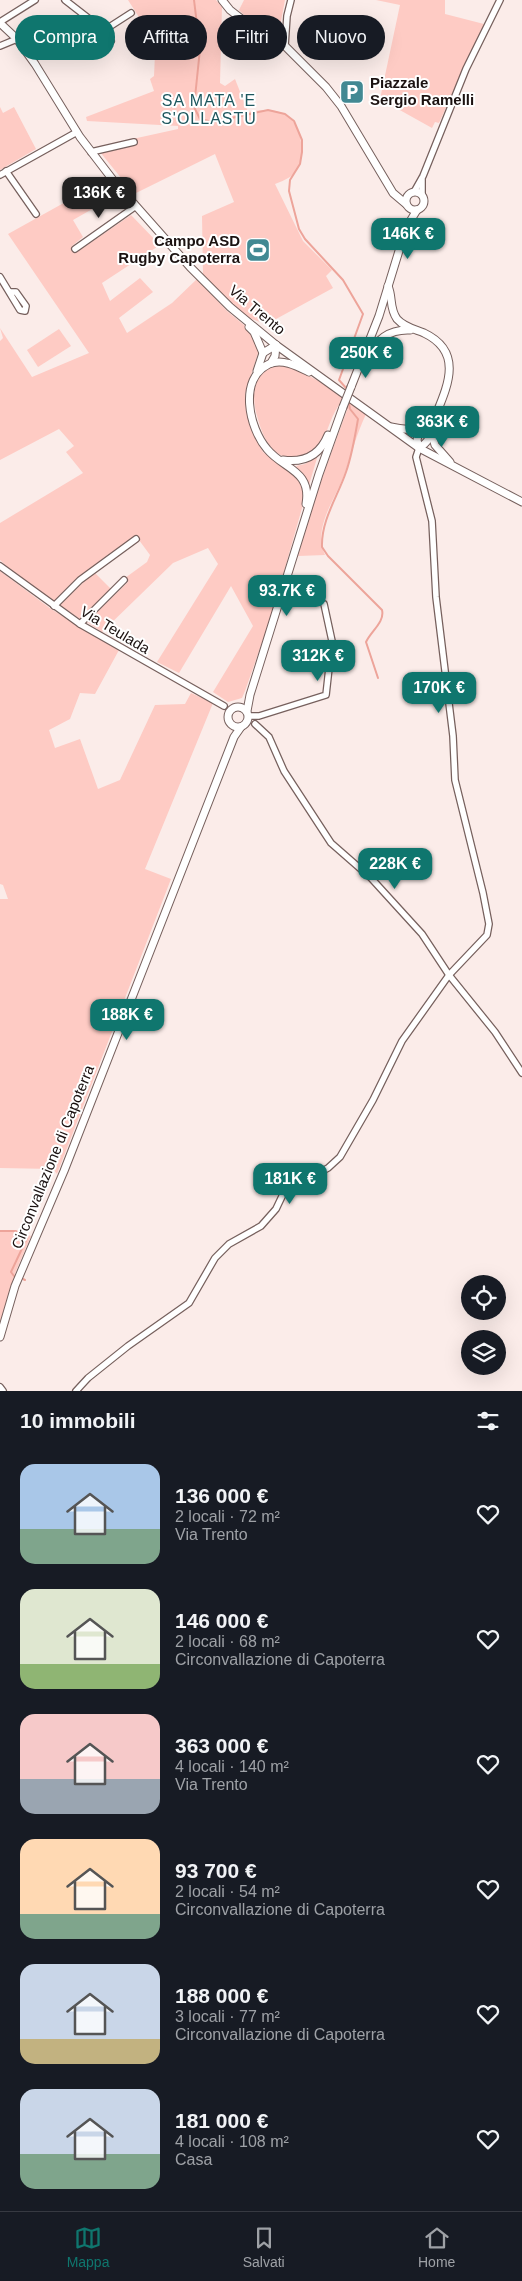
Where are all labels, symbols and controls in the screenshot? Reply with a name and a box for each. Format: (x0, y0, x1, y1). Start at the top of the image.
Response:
chip: Compra (15, 15, 115, 60)
chip: Affitta (125, 15, 207, 60)
chip: Filtri (217, 15, 287, 60)
chip: Nuovo (297, 15, 385, 60)
place label: Piazzale Sergio Ramelli (370, 74, 474, 108)
parking icon: Piazzale Sergio Ramelli (339, 79, 365, 105)
district label: SA MATA 'E S'OLLASTU (161, 92, 257, 127)
pin: 136K € (58, 176, 140, 219)
text: 136K € (73, 184, 125, 201)
pin: 146K € (367, 218, 449, 260)
text: 146K € (382, 225, 434, 242)
place label: Campo ASD Rugby Capoterra (118, 232, 241, 266)
sports icon: Campo ASD Rugby Capoterra (245, 237, 271, 263)
street label: Via Trento (226, 281, 289, 338)
pin: 250K € (325, 336, 407, 379)
text: 250K € (340, 344, 392, 361)
pin: 363K € (401, 406, 483, 448)
text: 363K € (416, 413, 468, 430)
pin: 93.7K € (241, 574, 333, 617)
text: 93.7K € (259, 582, 315, 599)
street label: Via Teulada (78, 602, 154, 657)
pin: 312K € (277, 640, 359, 682)
text: 312K € (292, 647, 344, 664)
pin: 170K € (398, 672, 480, 714)
text: 170K € (413, 679, 465, 696)
pin: 228K € (354, 848, 436, 890)
text: 228K € (369, 855, 421, 872)
pin: 188K € (86, 998, 168, 1041)
text: 188K € (101, 1006, 153, 1023)
street label: Circonvallazione di Capoterra (8, 1062, 98, 1251)
pin: 181K € (249, 1162, 331, 1205)
text: 181K € (264, 1170, 316, 1187)
map controls (461, 1275, 506, 1375)
button: locate (461, 1275, 506, 1320)
button: layers (461, 1330, 506, 1375)
icon: filters (474, 1407, 502, 1435)
text: 10 immobili (20, 1409, 136, 1432)
icon: home (60, 1484, 120, 1544)
text: 136 000 € (175, 1484, 268, 1507)
icon: heart (474, 1500, 502, 1528)
text: 2 locali · 72 m² (175, 1508, 280, 1525)
text: Via Trento (175, 1526, 248, 1543)
icon: home (60, 1609, 120, 1669)
text: 146 000 € (175, 1609, 268, 1632)
icon: heart (474, 1625, 502, 1653)
text: 2 locali · 68 m² (175, 1633, 280, 1650)
text: Circonvallazione di Capoterra (175, 1651, 385, 1668)
icon: home (60, 1734, 120, 1794)
text: 363 000 € (175, 1734, 268, 1757)
icon: heart (474, 1750, 502, 1778)
text: 4 locali · 140 m² (175, 1758, 289, 1775)
text: Via Trento (175, 1776, 248, 1793)
icon: home (60, 1859, 120, 1919)
text: 93 700 € (175, 1859, 257, 1882)
icon: heart (474, 1875, 502, 1903)
text: 2 locali · 54 m² (175, 1883, 280, 1900)
text: Circonvallazione di Capoterra (175, 1901, 385, 1918)
icon: home (60, 1984, 120, 2044)
text: 188 000 € (175, 1984, 268, 2007)
icon: heart (474, 2000, 502, 2028)
text: 3 locali · 77 m² (175, 2008, 280, 2025)
text: Circonvallazione di Capoterra (175, 2026, 385, 2043)
icon: home (60, 2109, 120, 2169)
text: 181 000 € (175, 2109, 268, 2132)
icon: heart (474, 2125, 502, 2153)
text: 4 locali · 108 m² (175, 2133, 289, 2150)
text: Casa (175, 2151, 212, 2168)
tab: Mappa (67, 2224, 109, 2270)
tab: Salvati (243, 2224, 285, 2270)
tab: Home (418, 2224, 455, 2270)

